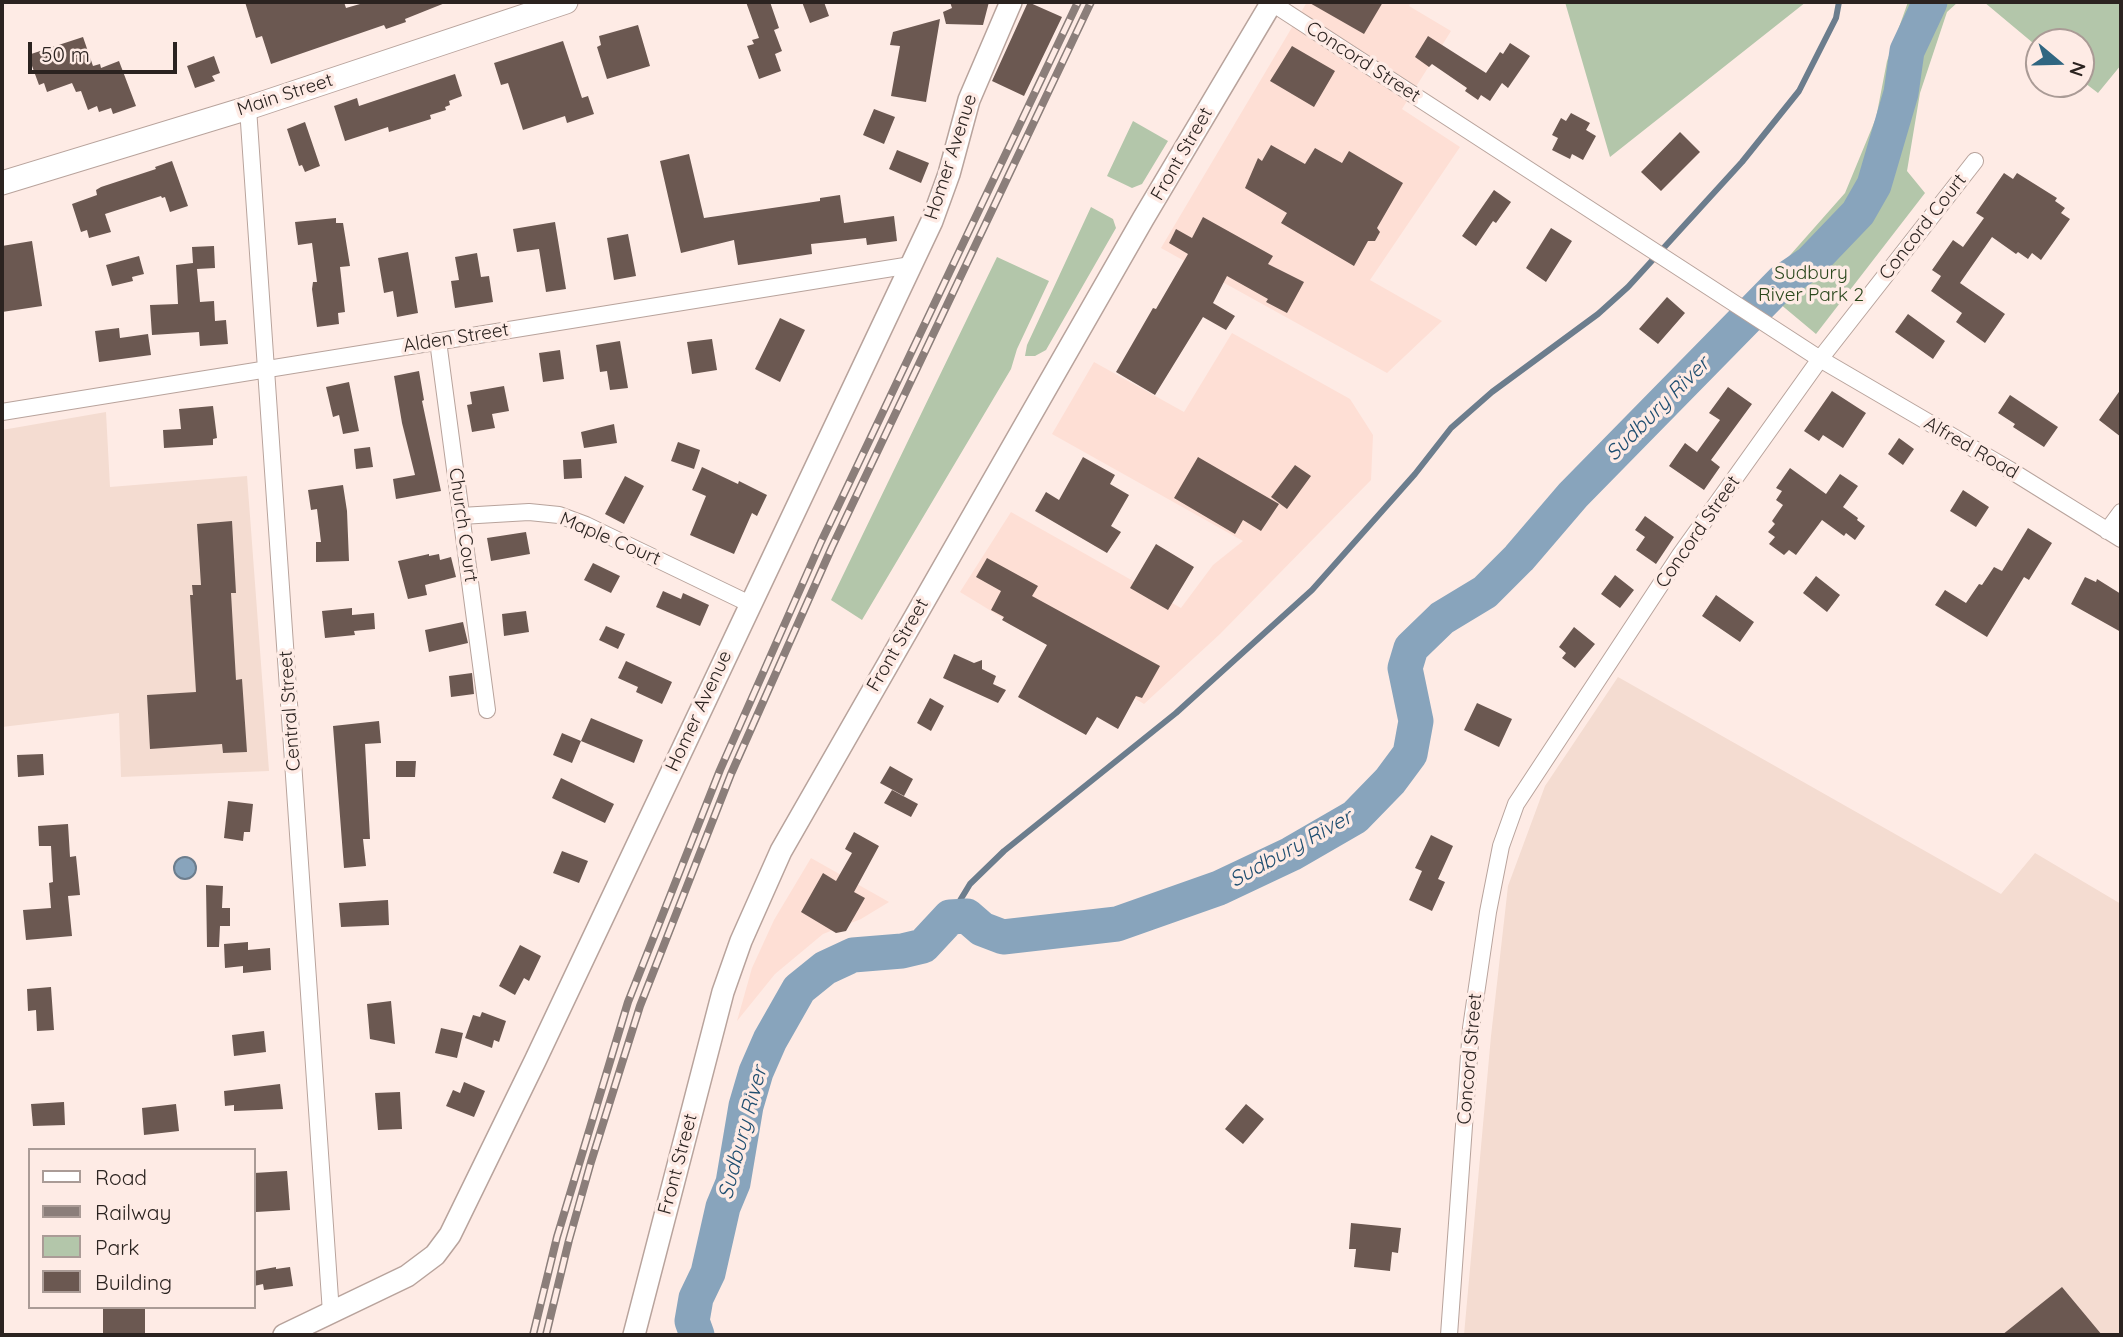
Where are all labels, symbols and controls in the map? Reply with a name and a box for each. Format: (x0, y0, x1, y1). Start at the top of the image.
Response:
street label: Concord Street (1302, 17, 1424, 107)
scale bar (32, 28, 180, 72)
north arrow (2025, 28, 2095, 98)
text: 50 m (41, 41, 90, 67)
text: N (2064, 59, 2092, 80)
street label: Main Street (234, 69, 336, 121)
street label: Homer Avenue (920, 91, 982, 223)
street label: Front Street (1146, 103, 1218, 205)
street label: Concord Court (1875, 169, 1971, 285)
park label: Sudbury River Park 2 (1758, 262, 1864, 306)
street label: Alden Street (401, 318, 511, 358)
water label: Sudbury River (1601, 352, 1715, 466)
street label: Alfred Road (1920, 412, 2022, 484)
street label: Church Court (444, 466, 482, 584)
street label: Concord Street (1651, 472, 1745, 592)
street label: Maple Court (556, 508, 664, 570)
street label: Front Street (862, 594, 934, 696)
street label: Homer Avenue (661, 647, 737, 775)
street label: Central Street (274, 650, 306, 772)
water label: Sudbury River (1225, 805, 1357, 893)
street label: Concord Street (1453, 992, 1487, 1126)
water label: Sudbury River (713, 1064, 773, 1202)
street label: Front Street (654, 1111, 702, 1217)
legend (28, 1148, 256, 1309)
text: Road (95, 1164, 147, 1190)
text: Railway (95, 1199, 171, 1225)
text: Park (95, 1234, 139, 1260)
text: Building (95, 1269, 172, 1295)

